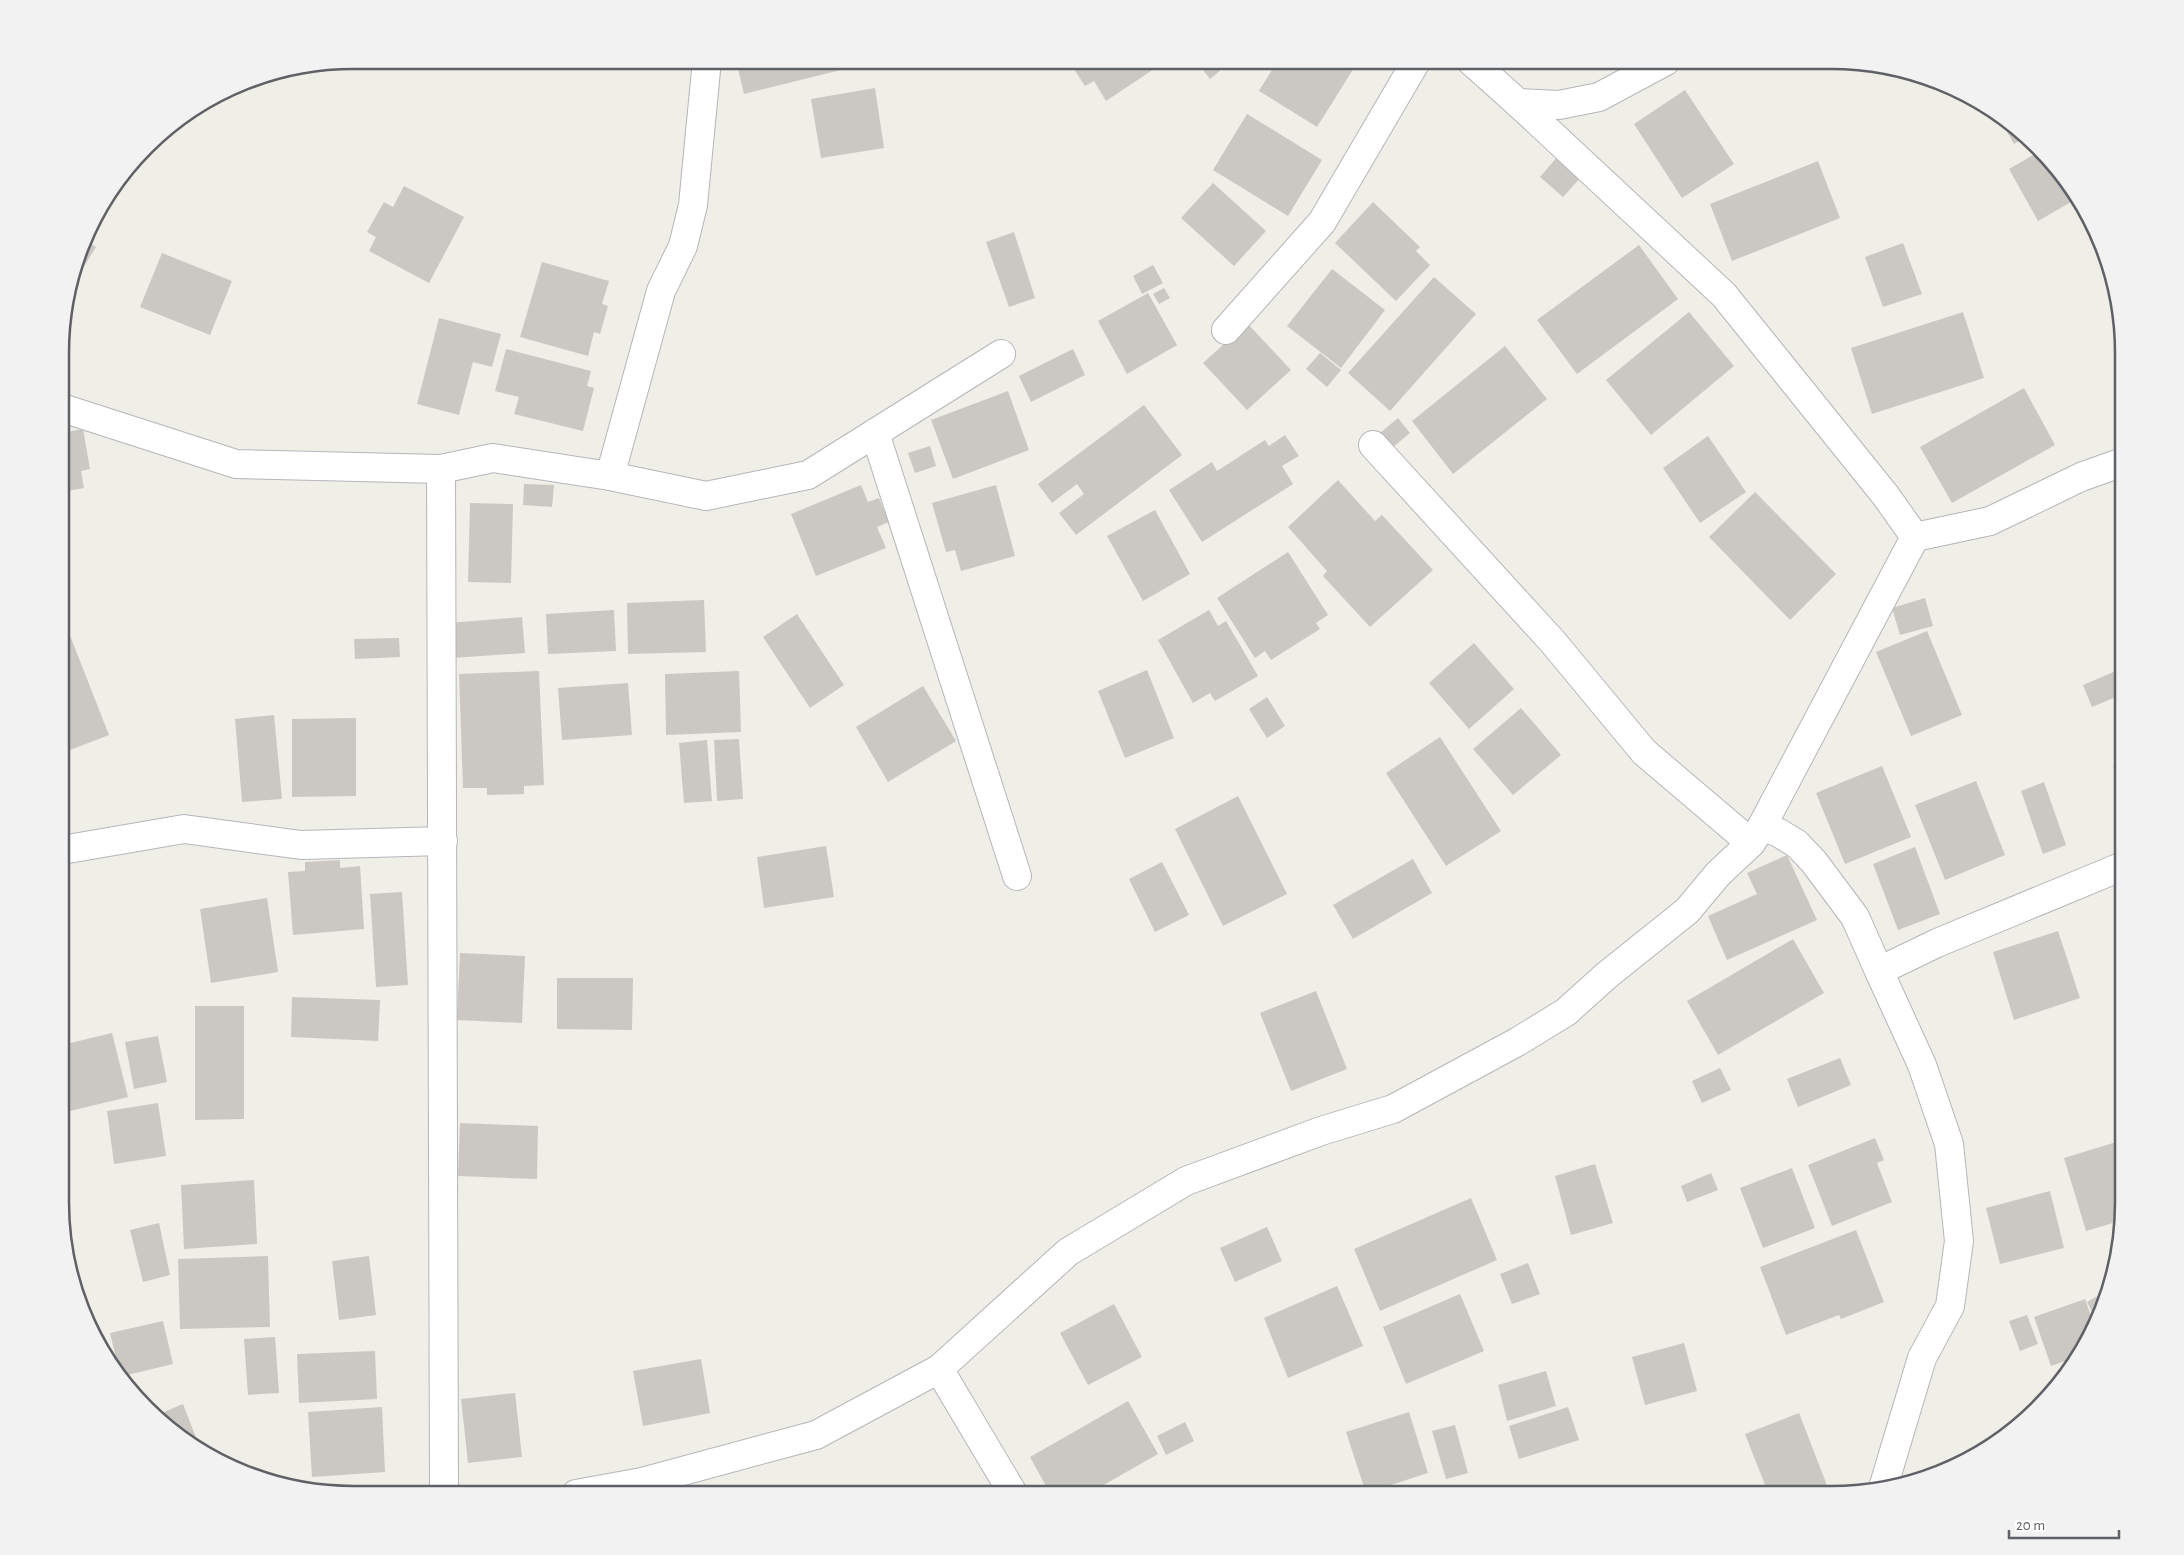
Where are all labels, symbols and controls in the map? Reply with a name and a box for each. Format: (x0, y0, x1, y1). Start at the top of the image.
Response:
scale bar (2009, 1508, 2119, 1540)
text: 20 m (2016, 1518, 2045, 1533)

